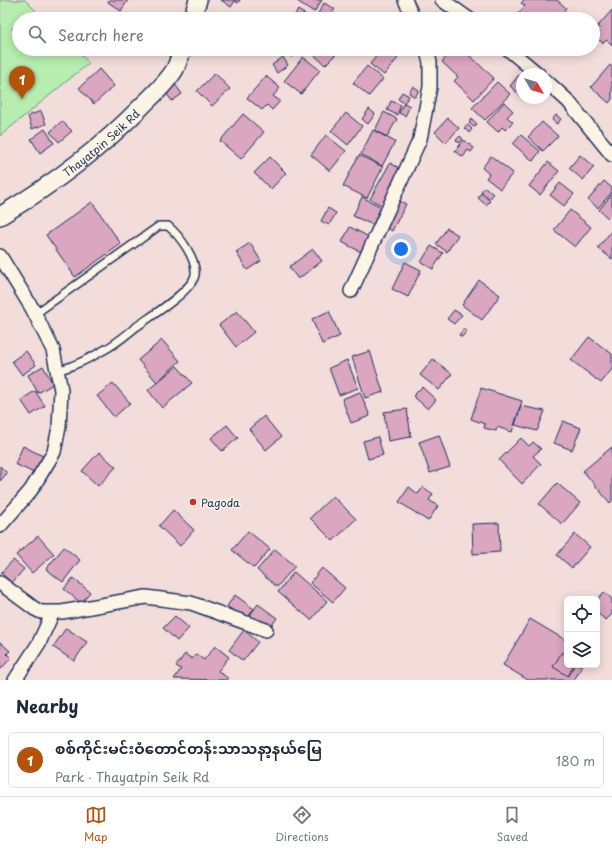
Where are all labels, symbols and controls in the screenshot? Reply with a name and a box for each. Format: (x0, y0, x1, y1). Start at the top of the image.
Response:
search box (12, 12, 600, 56)
icon: search (26, 23, 48, 45)
text: Search here (58, 23, 144, 46)
pin: 1 (9, 66, 35, 99)
north arrow (516, 68, 552, 104)
street label: Thayatpin Seik Rd (59, 105, 143, 180)
your location (391, 239, 411, 259)
place label: Pagoda (201, 494, 240, 511)
marker: Pagoda (188, 497, 198, 507)
map controls (564, 596, 600, 668)
button: locate (564, 596, 600, 632)
button: layers (564, 632, 600, 668)
text: Nearby (16, 693, 78, 719)
text: စစ်ကိုင်းမင်းဝံတောင်တန်းသာသနာ့နယ်မြေ (55, 736, 322, 759)
text: 1 (27, 751, 33, 770)
text: 180 m (556, 751, 595, 770)
text: Park · Thayatpin Seik Rd (55, 767, 209, 786)
tab: Map (84, 804, 107, 845)
tab: Directions (275, 804, 329, 845)
tab: Saved (497, 804, 528, 845)

